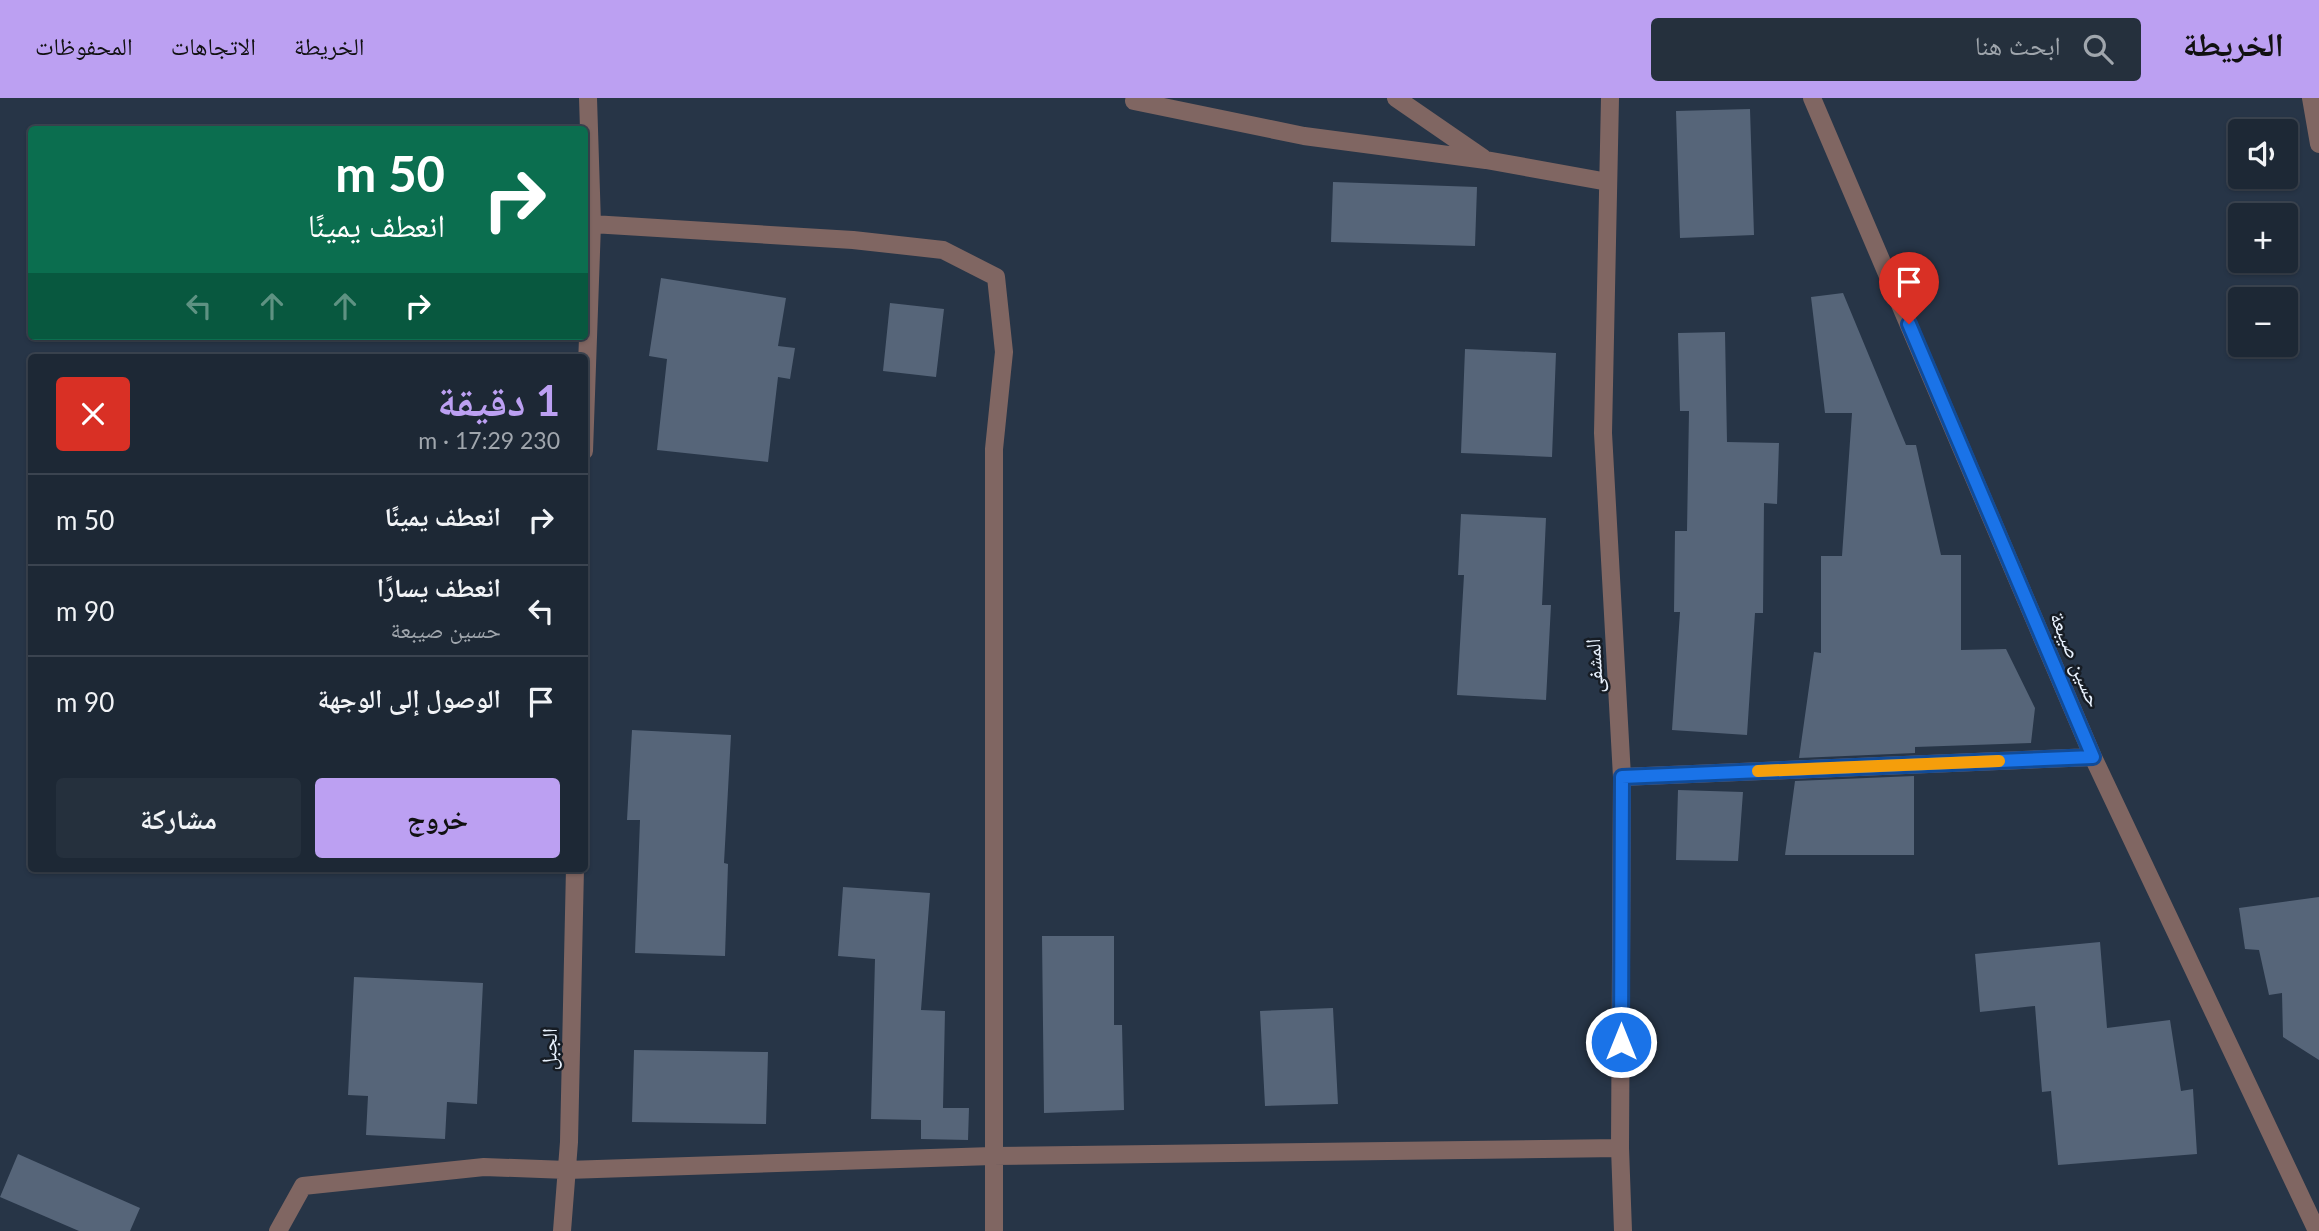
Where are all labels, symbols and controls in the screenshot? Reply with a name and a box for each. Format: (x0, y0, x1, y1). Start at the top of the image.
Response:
search box (1651, 18, 2141, 81)
text: الخريطة (2183, 23, 2284, 63)
text: ابحث هنا (1975, 29, 2061, 61)
icon: search (2079, 30, 2117, 68)
text: المحفوظات (35, 31, 133, 60)
text: الاتجاهات (171, 31, 256, 60)
text: الخريطة (294, 31, 365, 60)
map controls (2228, 119, 2298, 357)
button: sound (2228, 119, 2298, 189)
text: 50 m (335, 144, 445, 202)
icon: right (469, 154, 560, 245)
button: + (2228, 203, 2298, 273)
text: انعطف يمينًا (308, 205, 445, 244)
pin (1879, 252, 1939, 324)
icon: arrive (1890, 263, 1928, 301)
icon: left (180, 287, 218, 325)
icon: ahead (253, 287, 291, 325)
icon: ahead (326, 287, 364, 325)
icon: right (399, 287, 437, 325)
button: − (2228, 287, 2298, 357)
text: 1 دقيقة (437, 375, 560, 425)
button: close (56, 377, 130, 451)
text: 230 m · 17:29 (418, 426, 560, 454)
text: انعطف يمينًا (384, 500, 501, 532)
icon: right (522, 501, 560, 539)
text: 50 m (56, 504, 114, 536)
text: انعطف يسارًا (377, 571, 501, 603)
icon: left (522, 592, 560, 630)
text: 90 m (56, 595, 114, 627)
street label: حسين صيبعة (2044, 608, 2108, 711)
text: حسين صيبعة (391, 615, 501, 643)
street label: المشفى (1579, 638, 1609, 694)
text: الوصول إلى الوجهة (317, 682, 501, 714)
icon: arrive (522, 683, 560, 721)
text: 90 m (56, 686, 114, 718)
button: مشاركة (56, 778, 301, 858)
button: خروج (315, 778, 560, 858)
position arrow (1584, 1005, 1658, 1079)
street label: الجبل (535, 1028, 563, 1070)

